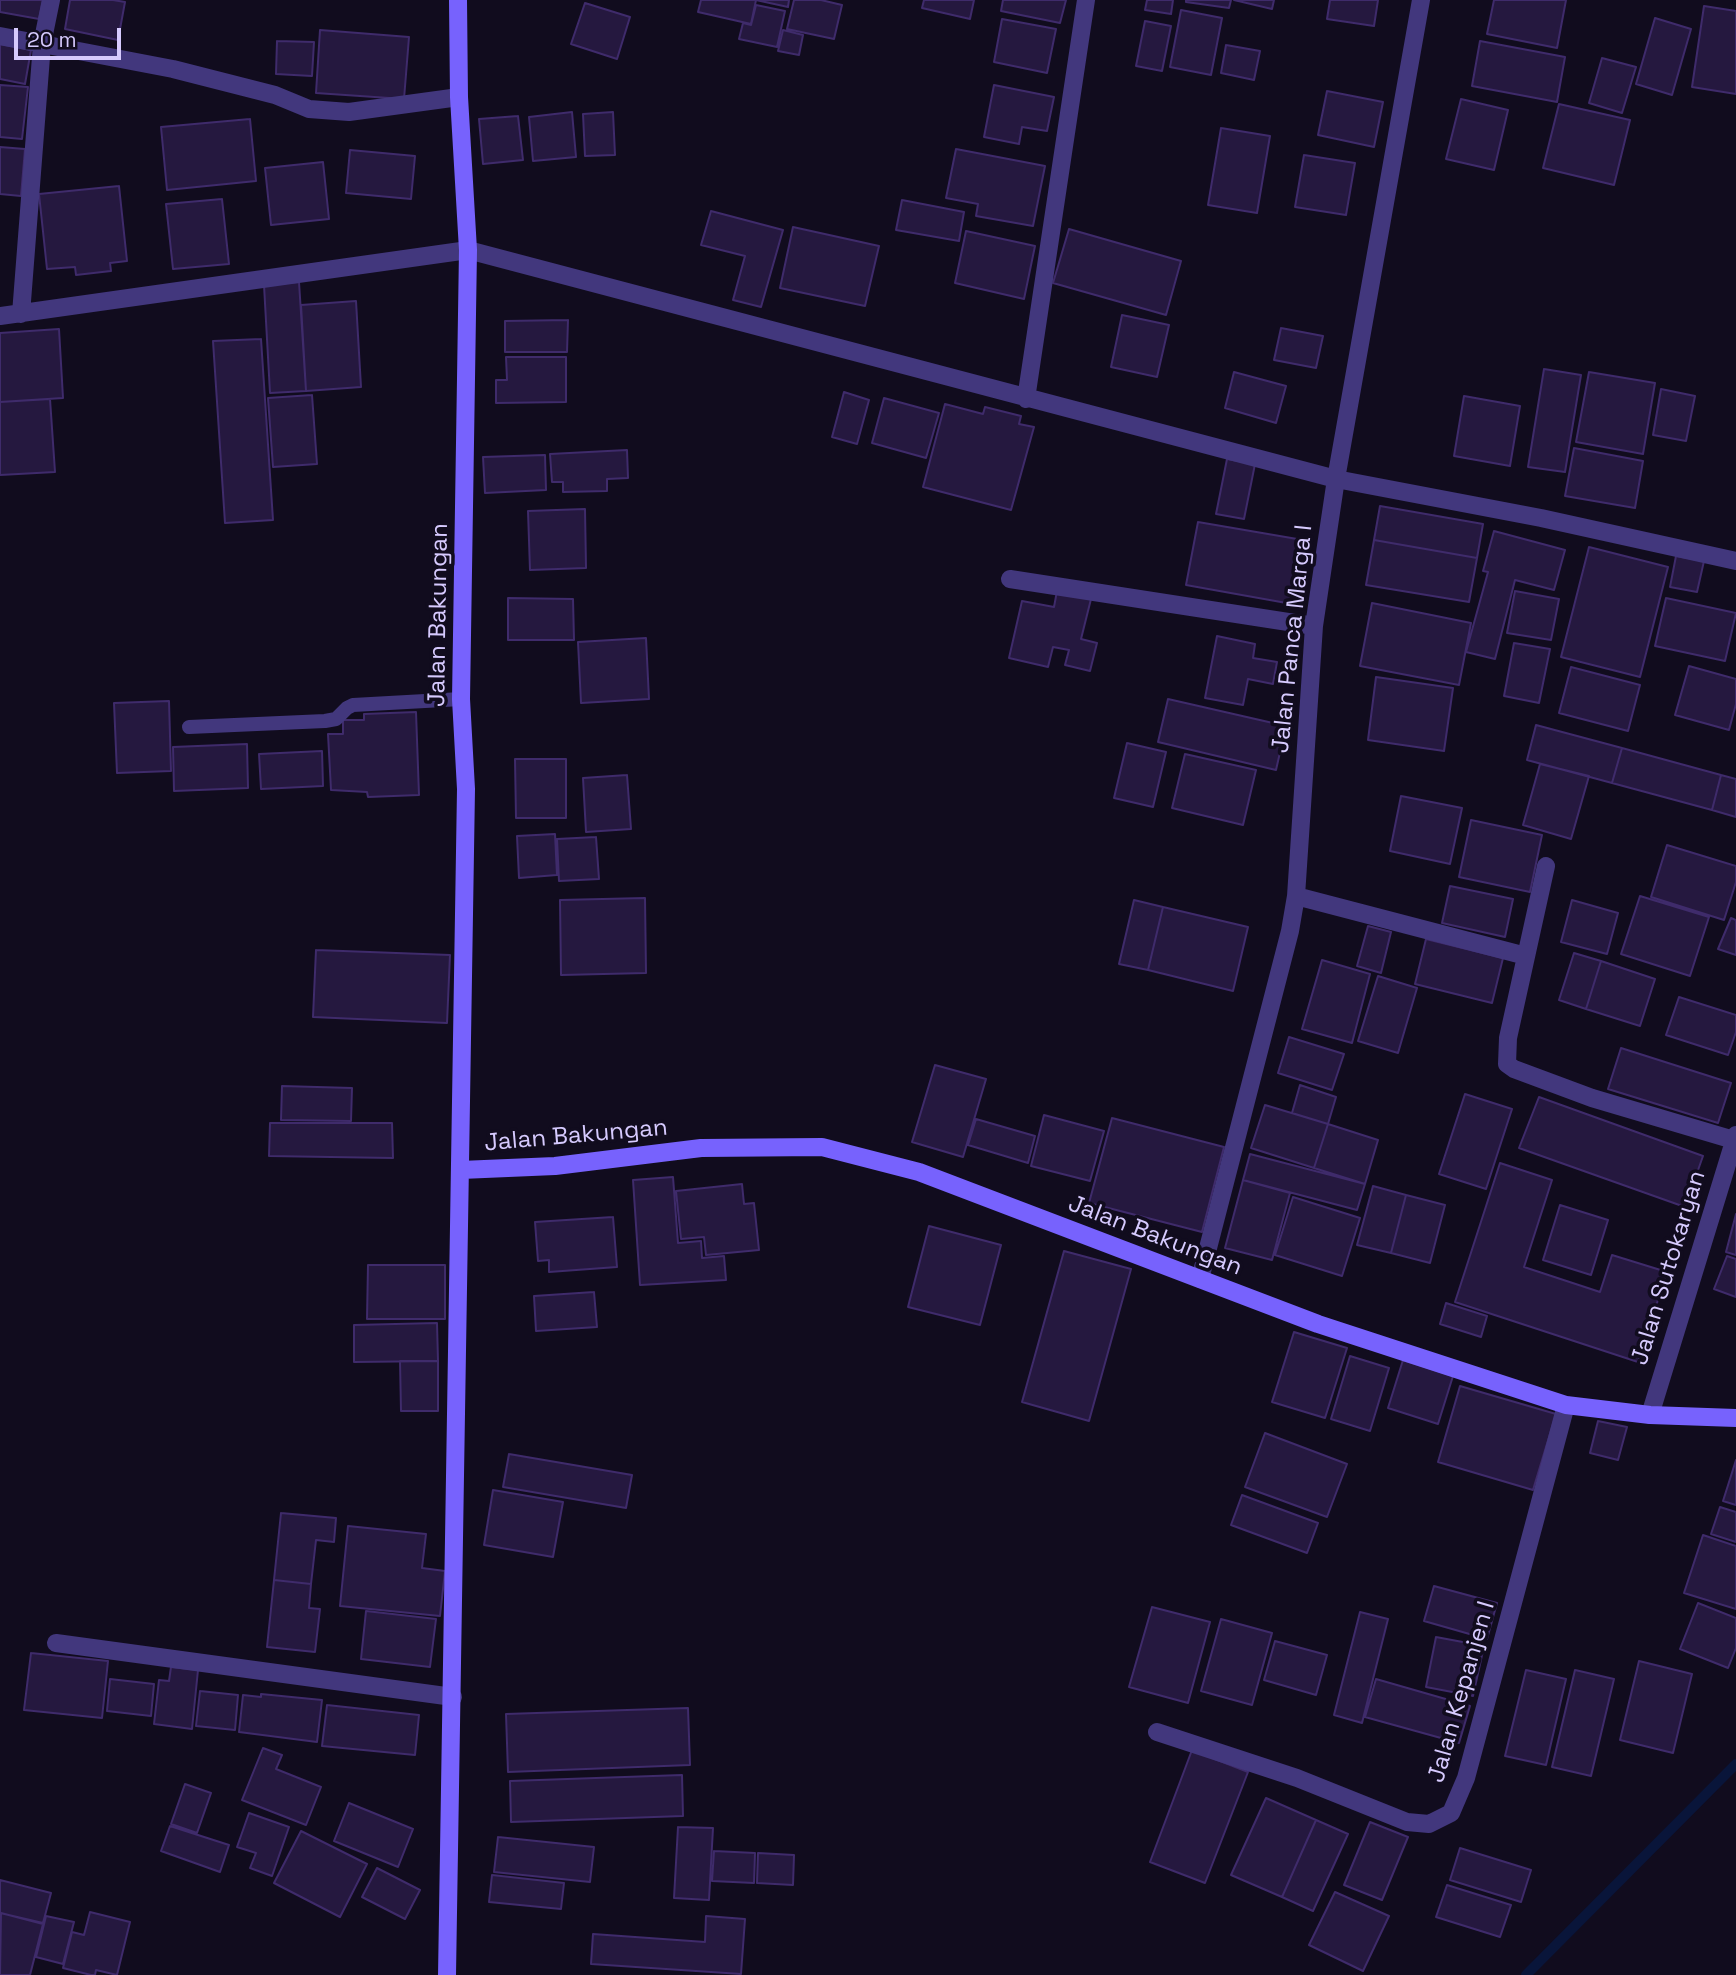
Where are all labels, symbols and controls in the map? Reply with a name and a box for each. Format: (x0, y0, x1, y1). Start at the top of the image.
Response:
scale bar (18, 14, 124, 58)
text: 20 m (27, 26, 77, 53)
street label: Jalan Bakungan (423, 523, 455, 707)
street label: Jalan Panca Marga I (1267, 523, 1319, 755)
street label: Jalan Bakungan (483, 1114, 669, 1158)
street label: Jalan Sutokaryan (1626, 1167, 1712, 1369)
street label: Jalan Bakungan (1064, 1190, 1246, 1282)
street label: Jalan Kepanjen I (1422, 1598, 1502, 1786)

